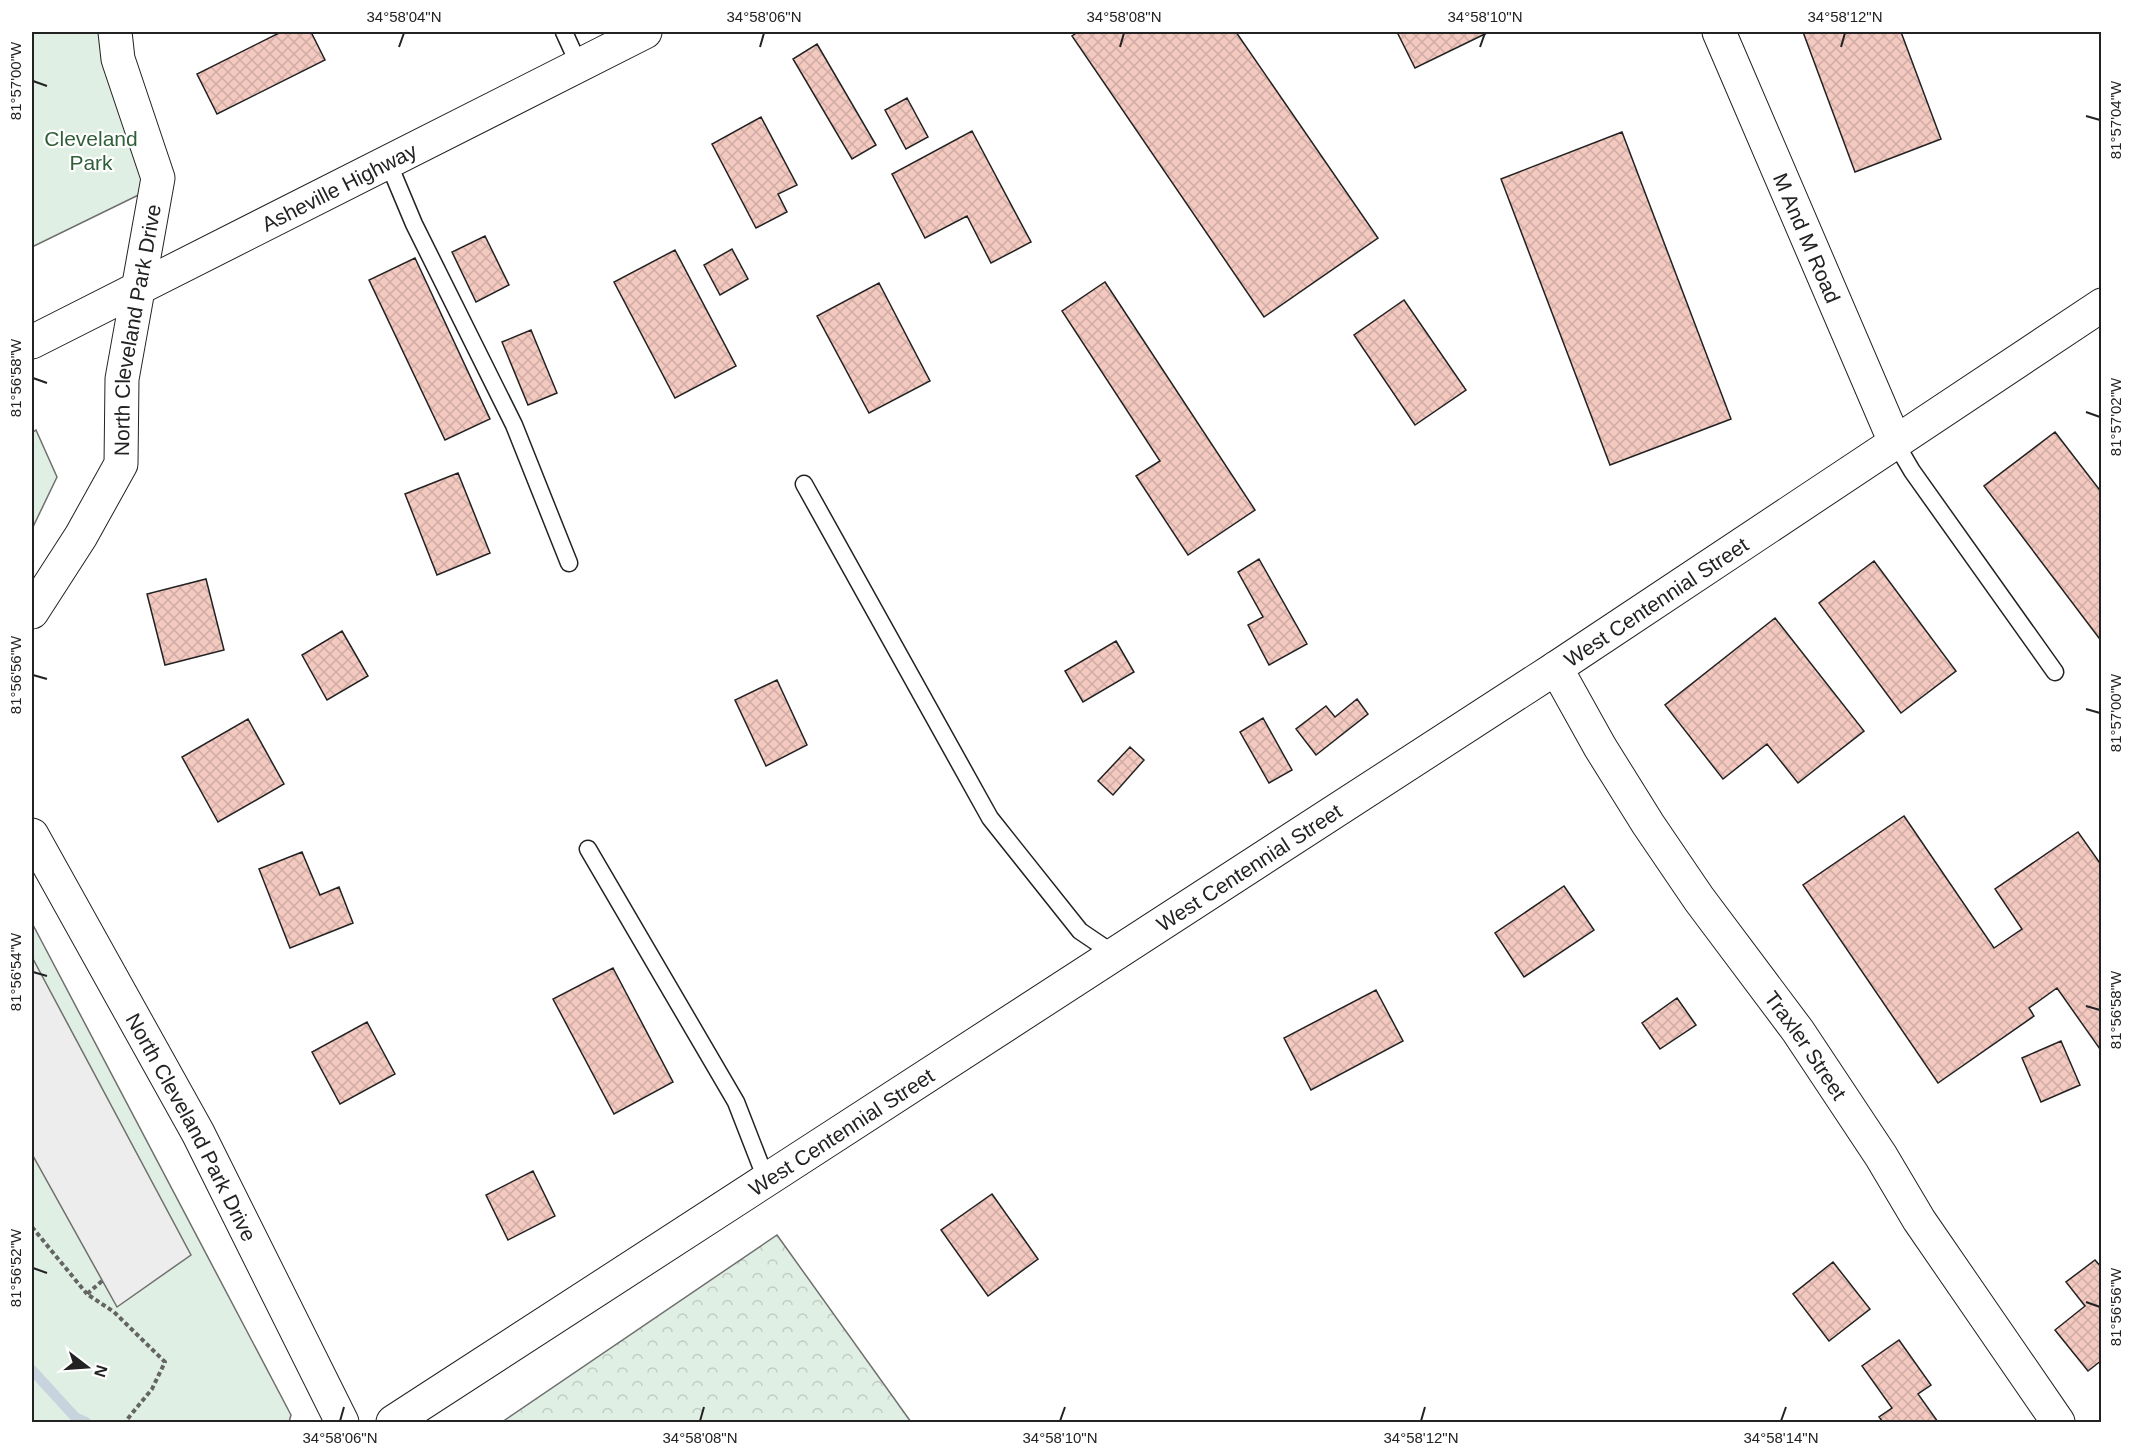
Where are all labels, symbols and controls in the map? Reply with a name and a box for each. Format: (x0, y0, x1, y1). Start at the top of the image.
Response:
text: 34°58'04"N (366, 8, 442, 25)
text: 34°58'06"N (726, 8, 802, 25)
text: 34°58'08"N (1086, 8, 1162, 25)
text: 34°58'10"N (1447, 8, 1523, 25)
text: 34°58'12"N (1807, 8, 1883, 25)
text: 81°57'00"W (7, 41, 24, 120)
text: 81°57'04"W (2107, 80, 2124, 159)
park label: Cleveland Park (44, 127, 138, 174)
street label: Asheville Highway (258, 138, 421, 235)
street label: M And M Road (1769, 169, 1845, 306)
street label: North Cleveland Park Drive (110, 202, 165, 456)
text: 81°56'58"W (7, 338, 24, 417)
text: 81°57'02"W (2107, 377, 2124, 456)
street label: West Centennial Street (1560, 532, 1752, 671)
text: 81°56'56"W (7, 635, 24, 714)
text: 81°57'00"W (2107, 673, 2124, 752)
street label: West Centennial Street (1152, 799, 1346, 935)
text: 81°56'54"W (7, 932, 24, 1011)
text: 81°56'58"W (2107, 970, 2124, 1049)
street label: Traxler Street (1761, 986, 1852, 1104)
street label: North Cleveland Park Drive (122, 1009, 261, 1245)
street label: West Centennial Street (744, 1063, 938, 1200)
text: 81°56'52"W (7, 1228, 24, 1307)
text: 81°56'56"W (2107, 1267, 2124, 1346)
north arrow (57, 1337, 117, 1397)
text: N (91, 1363, 111, 1379)
text: 34°58'06"N (302, 1429, 378, 1446)
text: 34°58'08"N (662, 1429, 738, 1446)
text: 34°58'10"N (1022, 1429, 1098, 1446)
text: 34°58'12"N (1383, 1429, 1459, 1446)
text: 34°58'14"N (1743, 1429, 1819, 1446)

